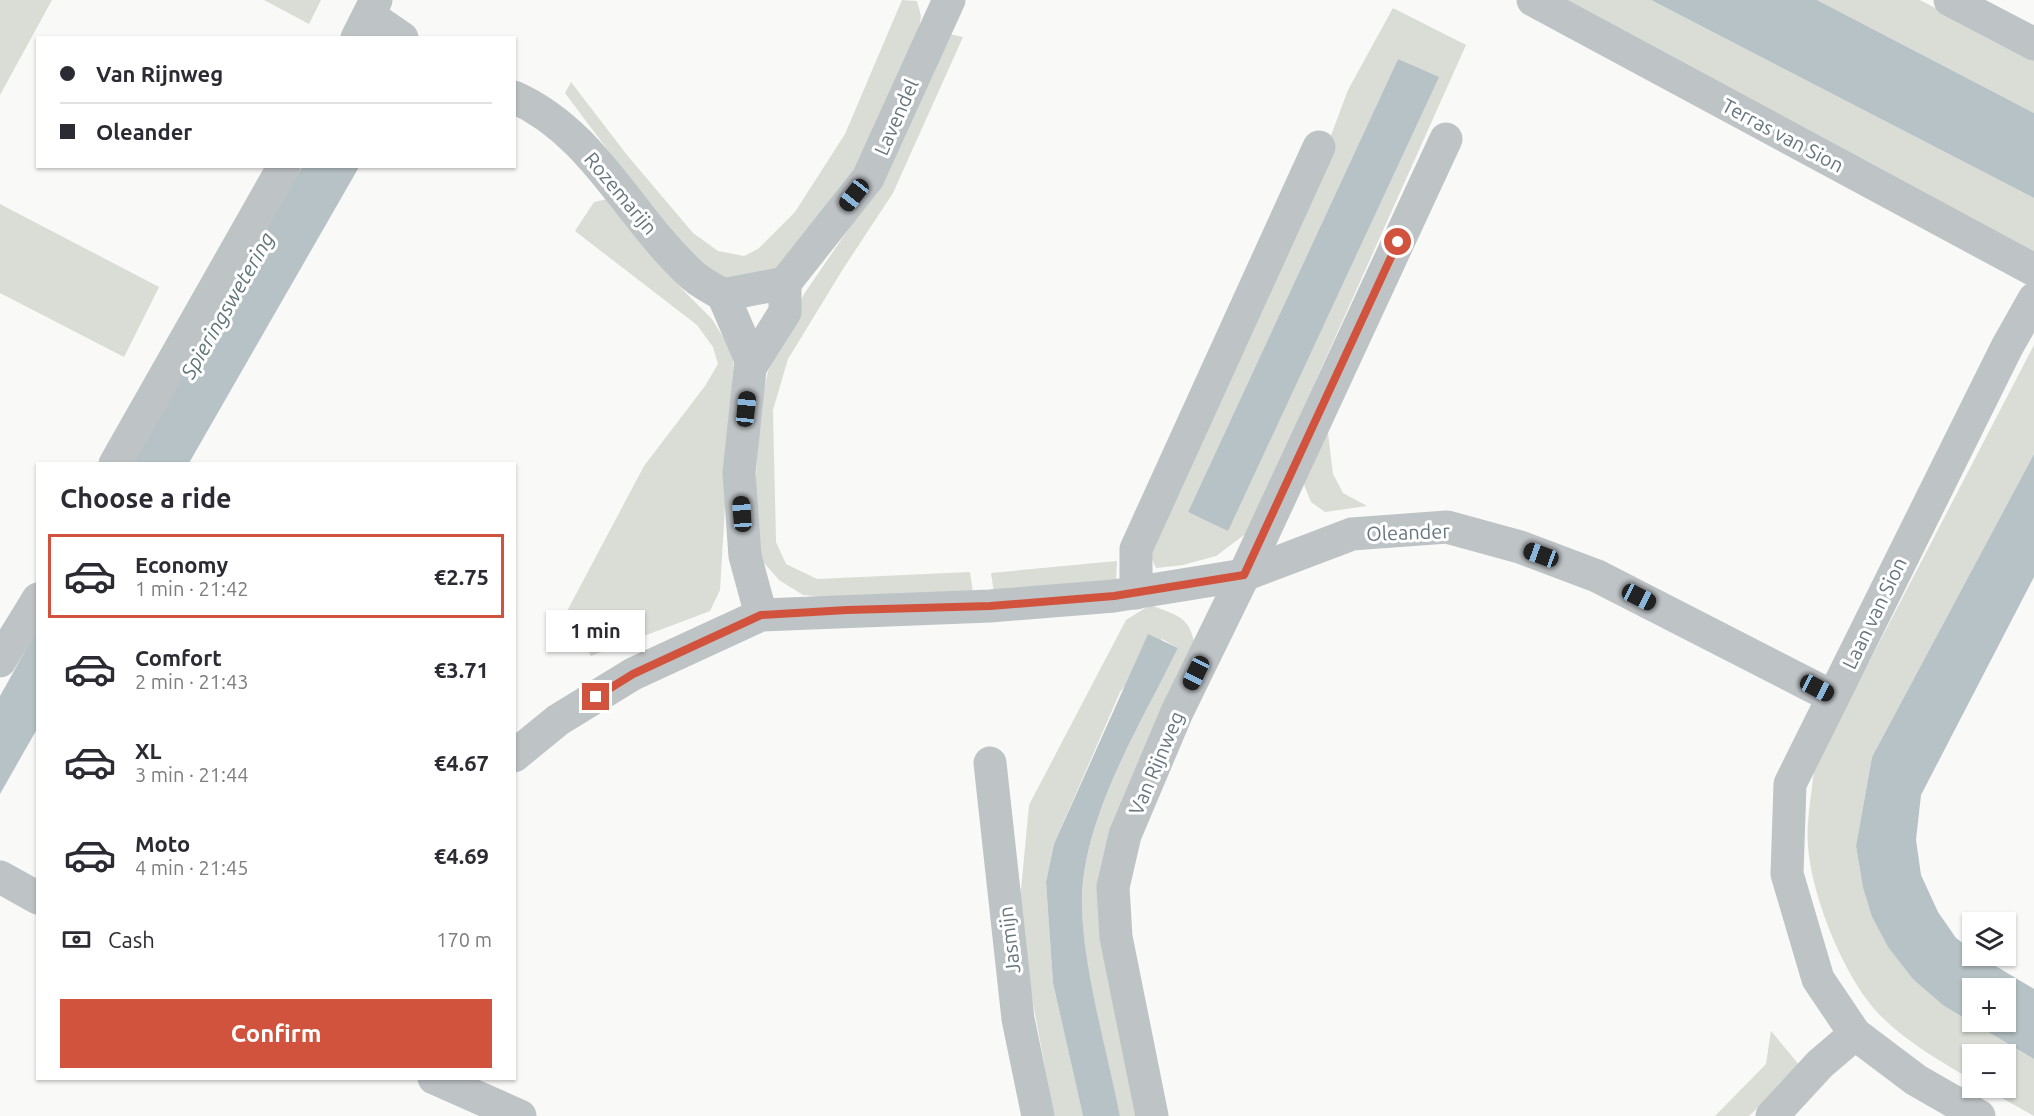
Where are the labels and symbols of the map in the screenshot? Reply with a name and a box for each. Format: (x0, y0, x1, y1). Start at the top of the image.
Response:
street label: Lavendel (869, 75, 923, 159)
street label: Terras van Sion (1718, 93, 1848, 177)
street label: Rozemarijn (580, 147, 662, 239)
car (836, 175, 872, 215)
water label: Spieringswetering (175, 228, 279, 383)
route start (1384, 228, 1411, 255)
car (735, 390, 757, 428)
car (732, 495, 752, 533)
street label: Oleander (1366, 519, 1451, 545)
car (1521, 540, 1561, 570)
street label: Laan van Sion (1837, 553, 1911, 673)
car (1619, 581, 1659, 613)
callout: 1 min (546, 610, 646, 652)
car (1180, 653, 1212, 693)
car (1797, 672, 1837, 704)
route end (582, 683, 609, 710)
street label: Van Rijnweg (1124, 708, 1188, 818)
street label: Jasmijn (993, 905, 1025, 975)

